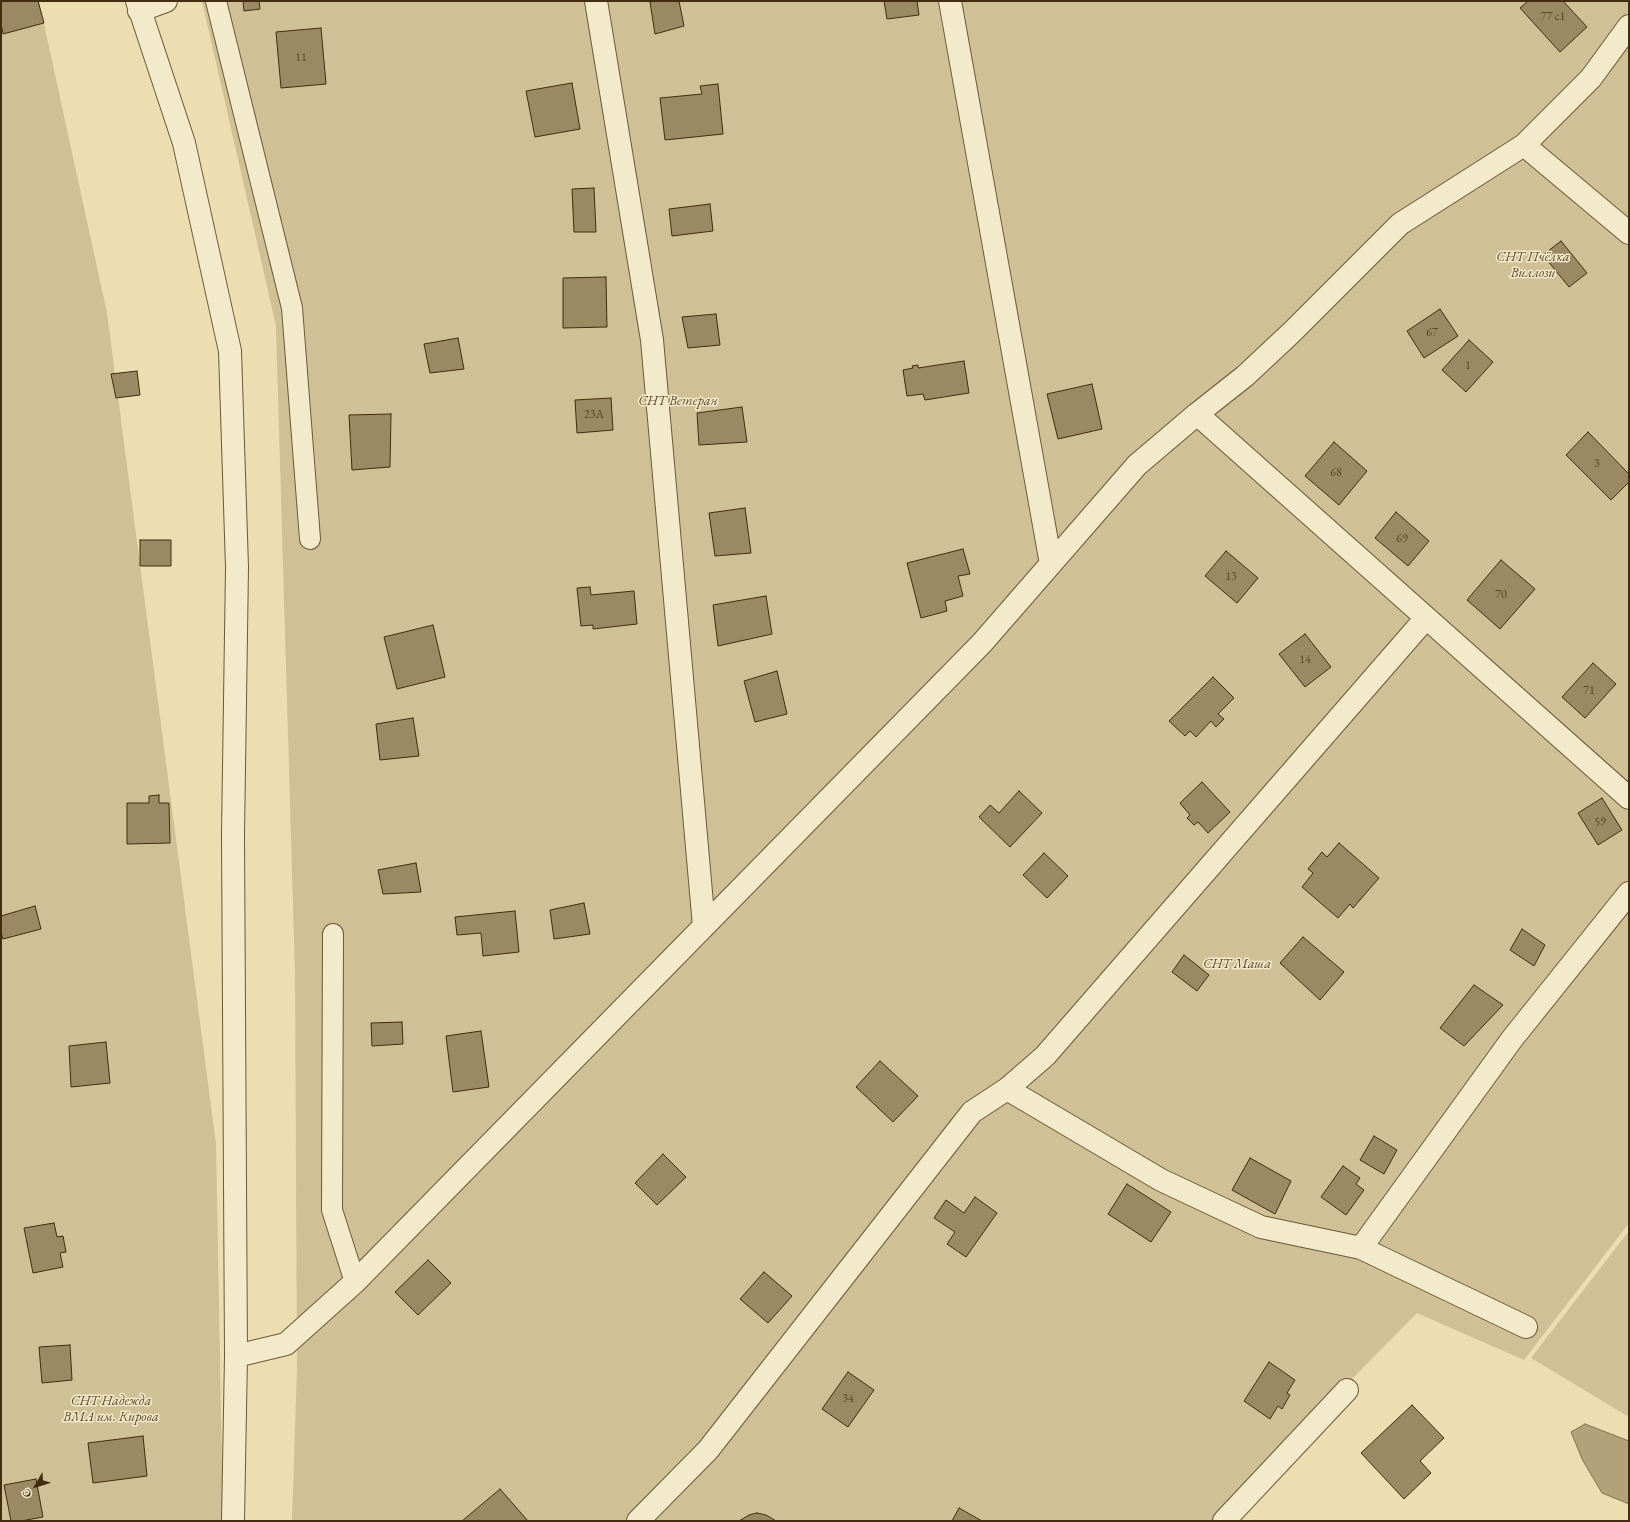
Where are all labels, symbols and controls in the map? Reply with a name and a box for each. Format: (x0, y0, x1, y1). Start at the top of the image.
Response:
house number: 77 с1 (1541, 10, 1565, 24)
house number: 11 (295, 51, 307, 65)
park label: СНТ Пчёлка Виллози (1496, 249, 1570, 282)
house number: 67 (1426, 326, 1438, 340)
house number: 1 (1465, 359, 1471, 373)
park label: СНТ Ветеран (638, 393, 718, 409)
house number: 23А (584, 408, 604, 422)
house number: 3 (1594, 457, 1600, 471)
house number: 68 (1330, 466, 1342, 480)
house number: 69 (1396, 532, 1408, 546)
house number: 13 (1225, 570, 1237, 584)
house number: 70 (1495, 588, 1507, 602)
house number: 14 (1299, 653, 1311, 667)
house number: 71 (1583, 684, 1595, 698)
house number: 59 (1594, 815, 1606, 829)
park label: СНТ Маша (1203, 956, 1271, 972)
house number: 34 (842, 1392, 854, 1406)
park label: СНТ Надежда ВМА им. Кирова (63, 1393, 159, 1426)
north arrow (16, 1466, 56, 1506)
text: С (19, 1486, 35, 1501)

